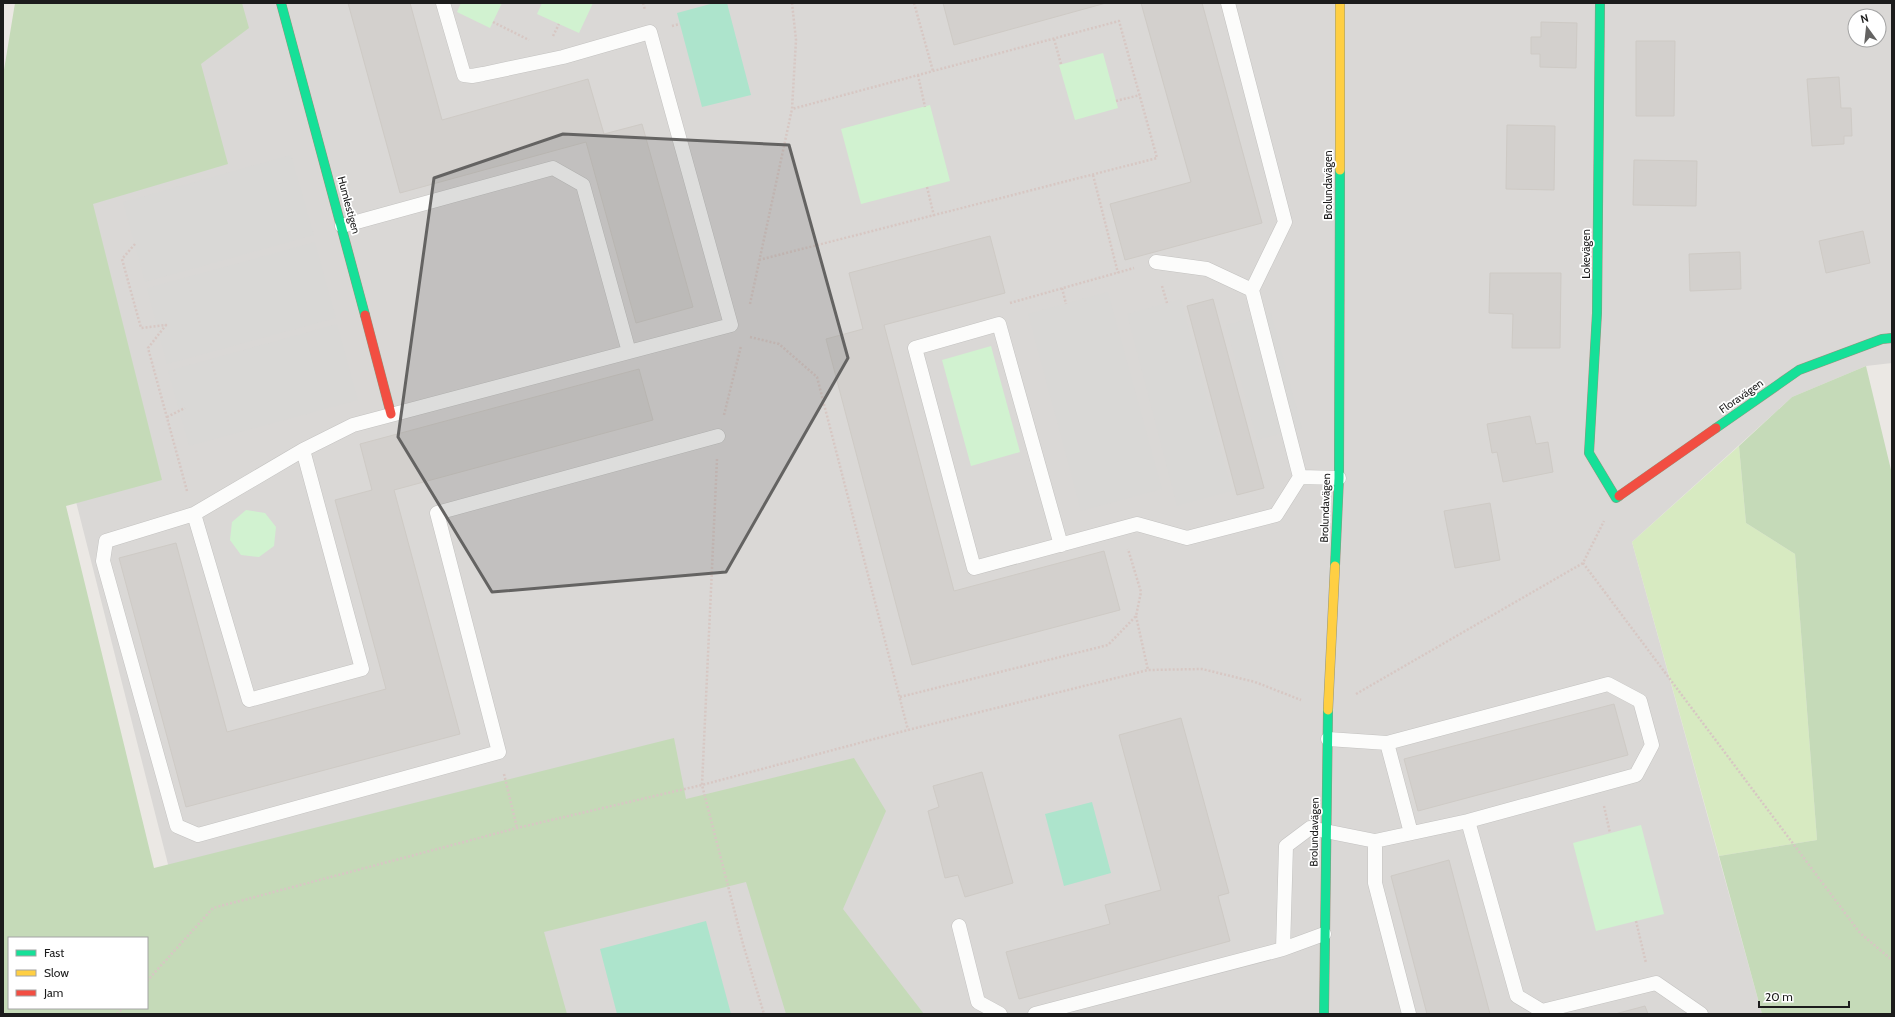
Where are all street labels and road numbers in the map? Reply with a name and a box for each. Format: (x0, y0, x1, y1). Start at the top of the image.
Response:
street label: Brolundavägen (1321, 150, 1335, 220)
street label: Humlestigen (335, 175, 363, 235)
street label: Lokevägen (1579, 229, 1593, 279)
street label: Floravägen (1716, 376, 1766, 416)
street label: Brolundavägen (1317, 473, 1333, 543)
street label: Brolundavägen (1306, 797, 1322, 867)

